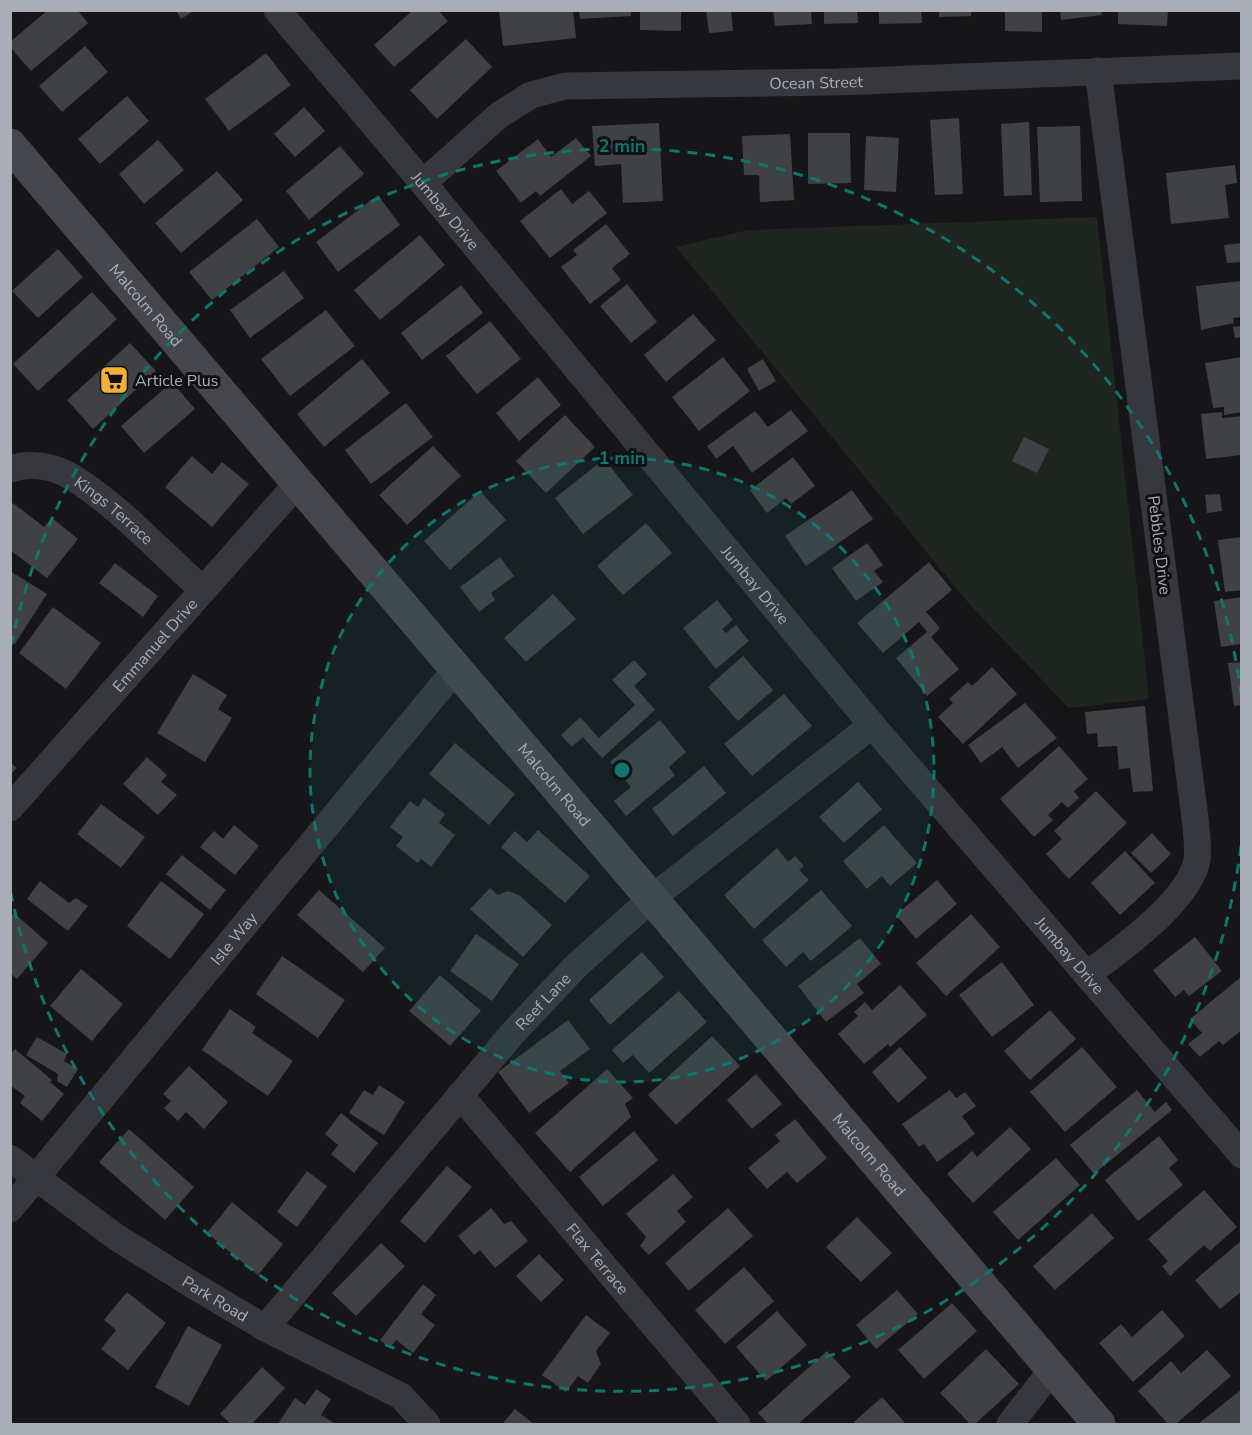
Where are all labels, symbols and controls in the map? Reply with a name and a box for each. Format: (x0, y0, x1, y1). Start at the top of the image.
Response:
street label: Ocean Street (769, 71, 864, 95)
text: 2 min (599, 134, 645, 158)
street label: Jumbay Drive (405, 166, 484, 255)
street label: Malcolm Road (104, 259, 187, 352)
supermarket icon: Article Plus (98, 364, 130, 396)
place label: Article Plus (135, 370, 218, 392)
text: 1 min (599, 446, 645, 470)
street label: Kings Terrace (70, 471, 158, 550)
street label: Pebbles Drive (1142, 494, 1176, 596)
street label: Jumbay Drive (715, 541, 794, 629)
street label: Emmanuel Drive (108, 594, 203, 697)
street label: Malcolm Road (512, 739, 596, 831)
centre of rings (612, 760, 632, 780)
street label: Isle Way (206, 907, 263, 970)
street label: Jumbay Drive (1029, 912, 1109, 999)
street label: Reef Lane (511, 968, 576, 1036)
street label: Malcolm Road (827, 1109, 911, 1202)
street label: Flax Terrace (561, 1219, 634, 1300)
street label: Park Road (178, 1271, 252, 1328)

